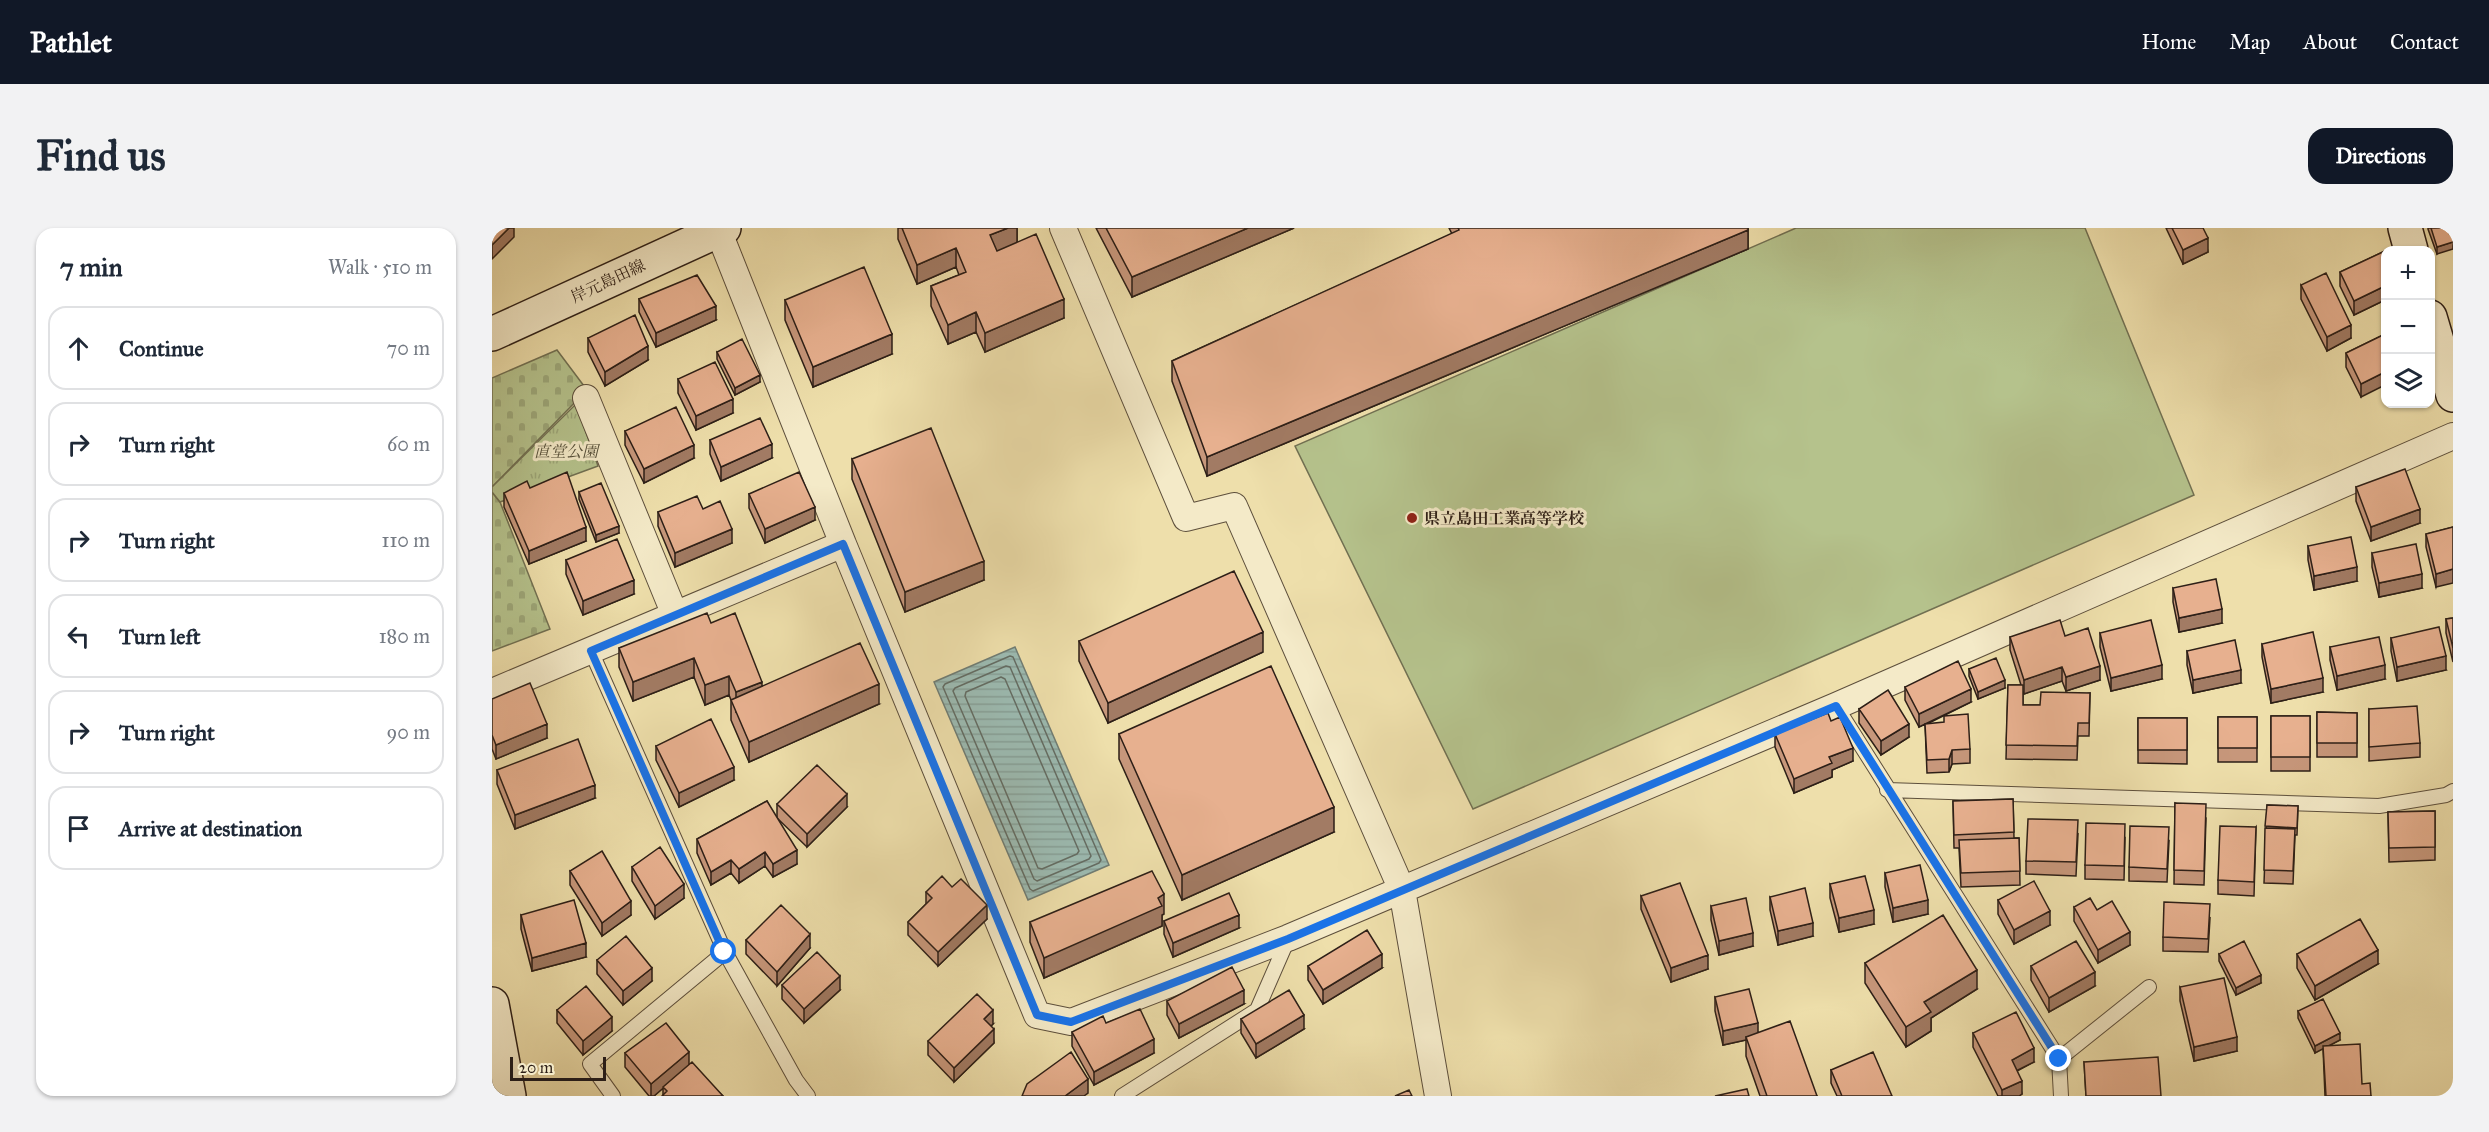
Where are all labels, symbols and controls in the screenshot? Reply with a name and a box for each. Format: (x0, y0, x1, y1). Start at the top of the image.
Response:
text: Pathlet (30, 25, 112, 60)
text: Home (2141, 29, 2196, 55)
text: Map (2229, 29, 2270, 55)
text: About (2303, 29, 2357, 55)
text: Contact (2390, 29, 2459, 55)
button: Directions (2308, 128, 2453, 184)
text: Find us (36, 130, 166, 182)
map controls (2381, 246, 2435, 408)
button: + (2381, 246, 2435, 300)
text: 7 min (60, 251, 123, 283)
text: Walk · 510 m (328, 255, 432, 279)
street label: 岸元島田線 (568, 255, 648, 307)
button: − (2381, 300, 2435, 354)
icon: ahead (62, 332, 95, 365)
text: Continue (119, 335, 204, 362)
text: 70 m (387, 336, 430, 360)
button: layers (2381, 354, 2435, 408)
icon: right (62, 428, 95, 461)
text: Turn right (119, 431, 215, 458)
text: 60 m (387, 432, 430, 456)
park label: 直堂公園 (534, 442, 601, 461)
place label: 県立島田工業高等学校 (1424, 509, 1585, 528)
marker: 県立島田工業高等学校 (1405, 511, 1419, 525)
icon: right (62, 524, 95, 557)
text: Turn right (119, 527, 215, 554)
text: 110 m (382, 528, 430, 552)
icon: left (62, 620, 95, 653)
text: Turn left (119, 623, 201, 650)
text: 180 m (379, 624, 430, 648)
icon: right (62, 716, 95, 749)
text: Turn right (119, 719, 215, 746)
text: 90 m (387, 720, 430, 744)
icon: arrive (62, 812, 95, 845)
text: Arrive at destination (119, 815, 302, 842)
route start (710, 938, 736, 964)
route end (2045, 1045, 2071, 1071)
scale bar (510, 1054, 606, 1082)
text: 20 m (519, 1058, 553, 1077)

